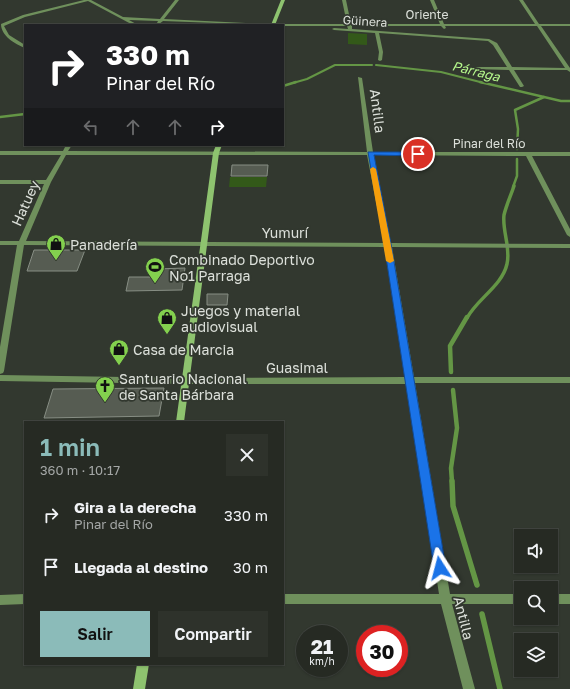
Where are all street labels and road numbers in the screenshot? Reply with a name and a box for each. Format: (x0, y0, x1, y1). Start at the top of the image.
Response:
street label: Oriente (406, 7, 448, 22)
street label: Güinera (342, 12, 388, 30)
street label: Antilla (367, 88, 389, 134)
street label: Pinar del Río (453, 136, 525, 151)
street label: Hatuey (7, 177, 43, 228)
street label: Yumurí (262, 224, 310, 241)
street label: Guasimal (266, 359, 328, 376)
street label: Antilla (450, 595, 478, 641)

